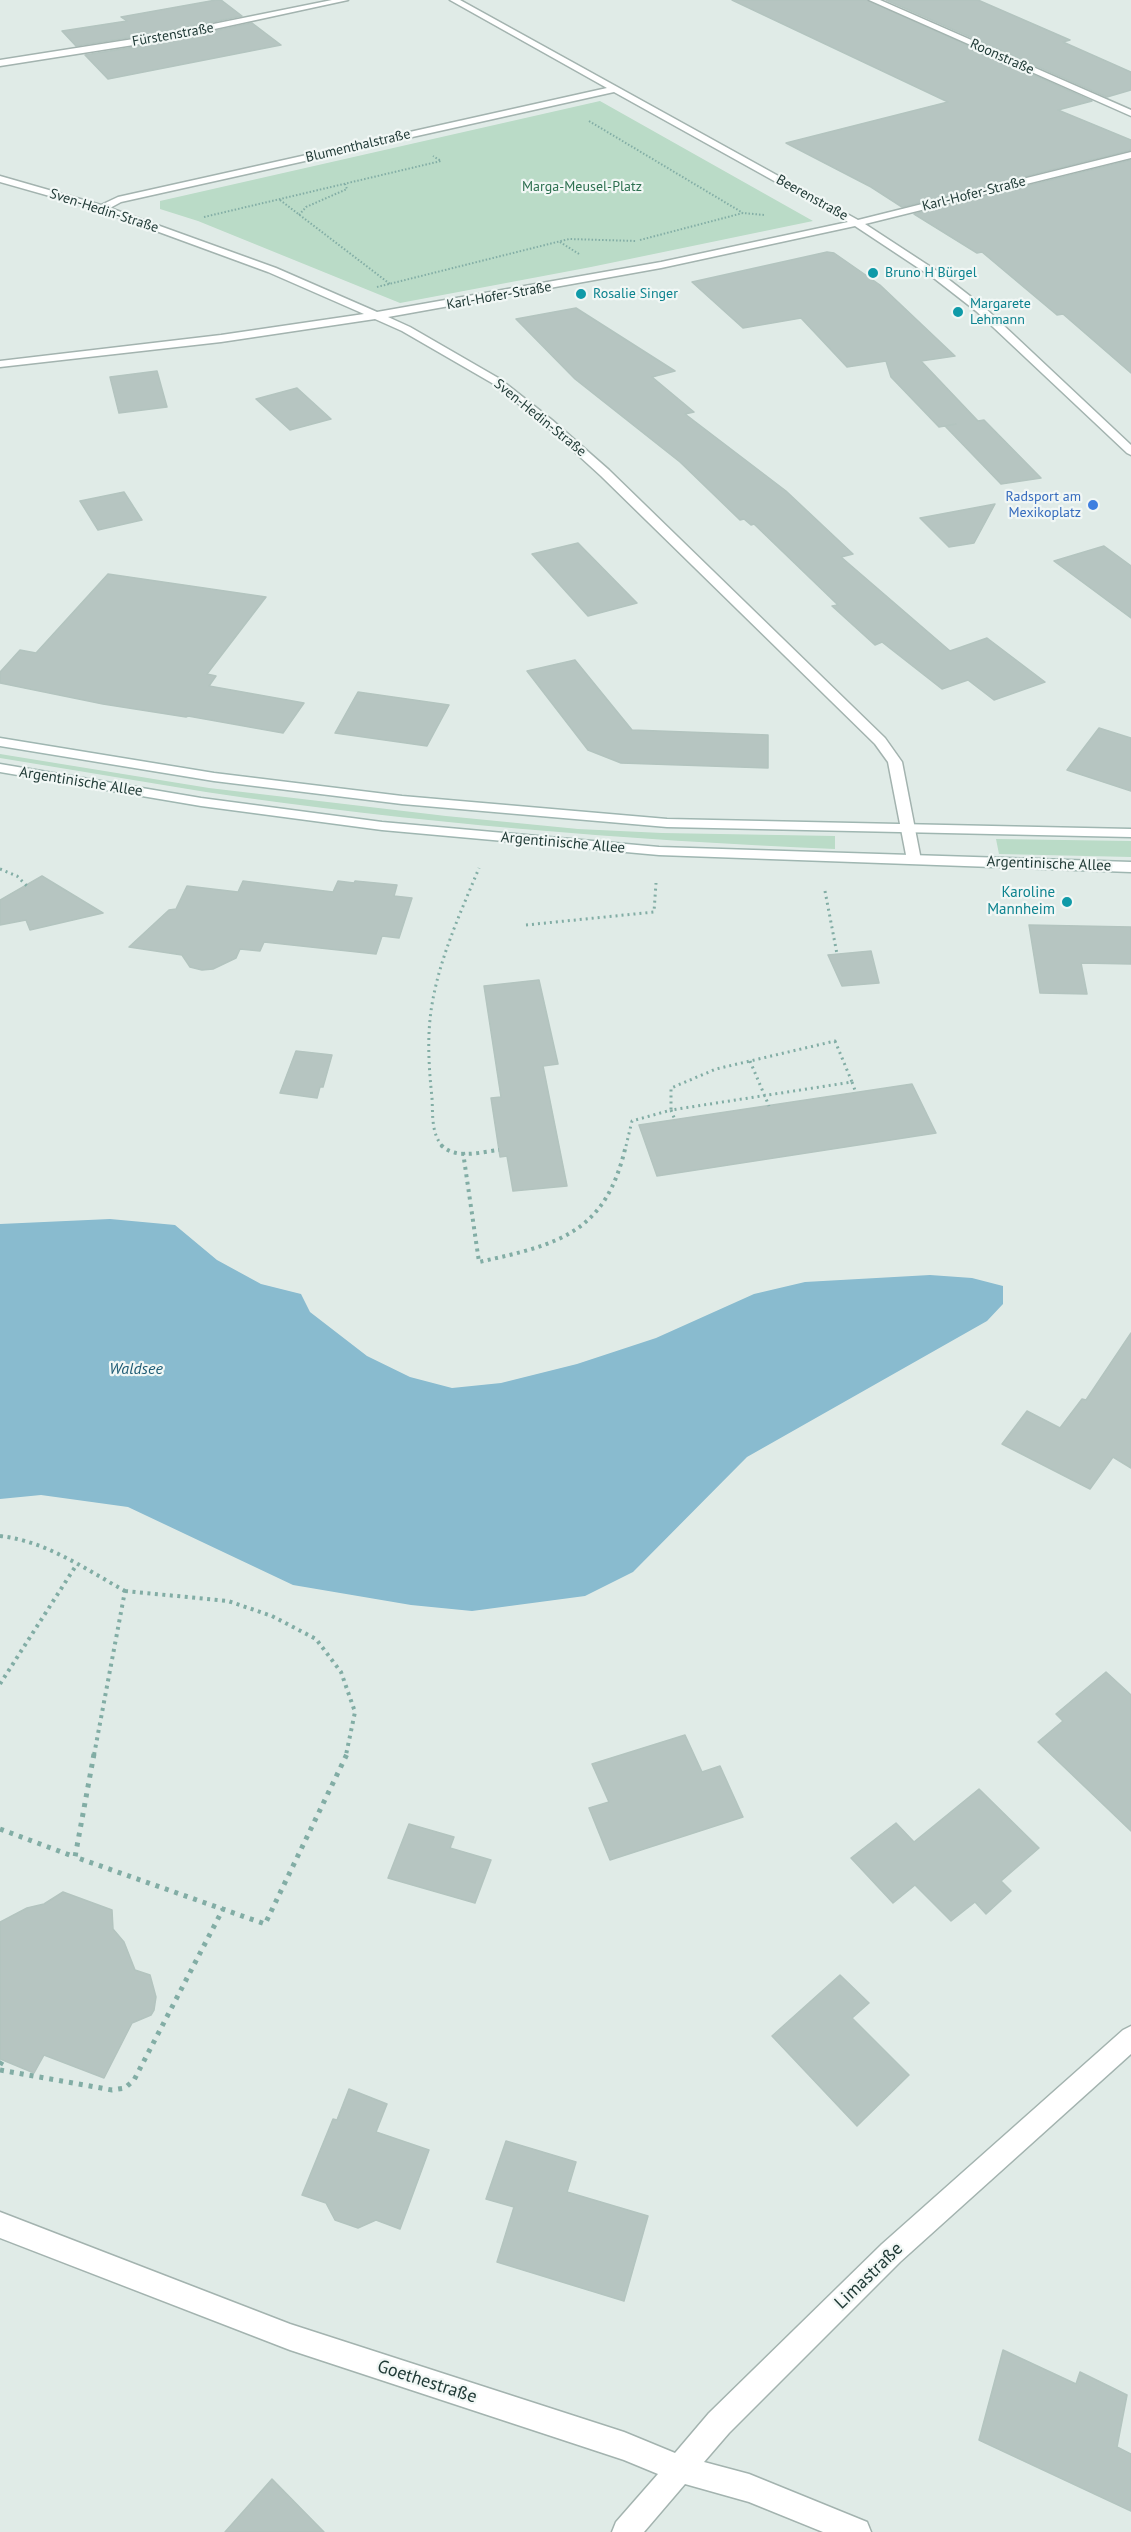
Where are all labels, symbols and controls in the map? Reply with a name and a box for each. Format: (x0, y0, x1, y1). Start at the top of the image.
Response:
street label: Fürstenstraße (131, 20, 215, 50)
street label: Roonstraße (967, 35, 1037, 79)
street label: Blumenthalstraße (304, 126, 412, 166)
street label: Beerenstraße (773, 171, 851, 225)
street label: Karl-Hofer-Straße (920, 173, 1028, 215)
park label: Marga-Meusel-Platz (522, 179, 642, 195)
street label: Sven-Hedin-Straße (47, 185, 161, 237)
place label: Bruno H Bürgel (885, 265, 977, 281)
marker: Bruno H Bürgel (866, 266, 880, 280)
street label: Karl-Hofer-Straße (445, 279, 553, 313)
place label: Rosalie Singer (593, 286, 678, 302)
marker: Rosalie Singer (574, 287, 588, 301)
place label: Margarete Lehmann (970, 296, 1031, 328)
marker: Margarete Lehmann (951, 305, 965, 319)
street label: Sven-Hedin-Straße (491, 376, 589, 460)
place label: Radsport am Mexikoplatz (1005, 489, 1081, 522)
marker: Radsport am Mexikoplatz (1086, 498, 1100, 512)
street label: Argentinische Allee (18, 763, 144, 801)
street label: Argentinische Allee (500, 829, 626, 857)
street label: Argentinische Allee (986, 853, 1112, 875)
place label: Karoline Mannheim (987, 884, 1055, 919)
marker: Karoline Mannheim (1060, 895, 1074, 909)
water label: Waldsee (109, 1359, 163, 1379)
street label: Limastraße (830, 2238, 908, 2314)
street label: Goethestraße (374, 2356, 480, 2408)

